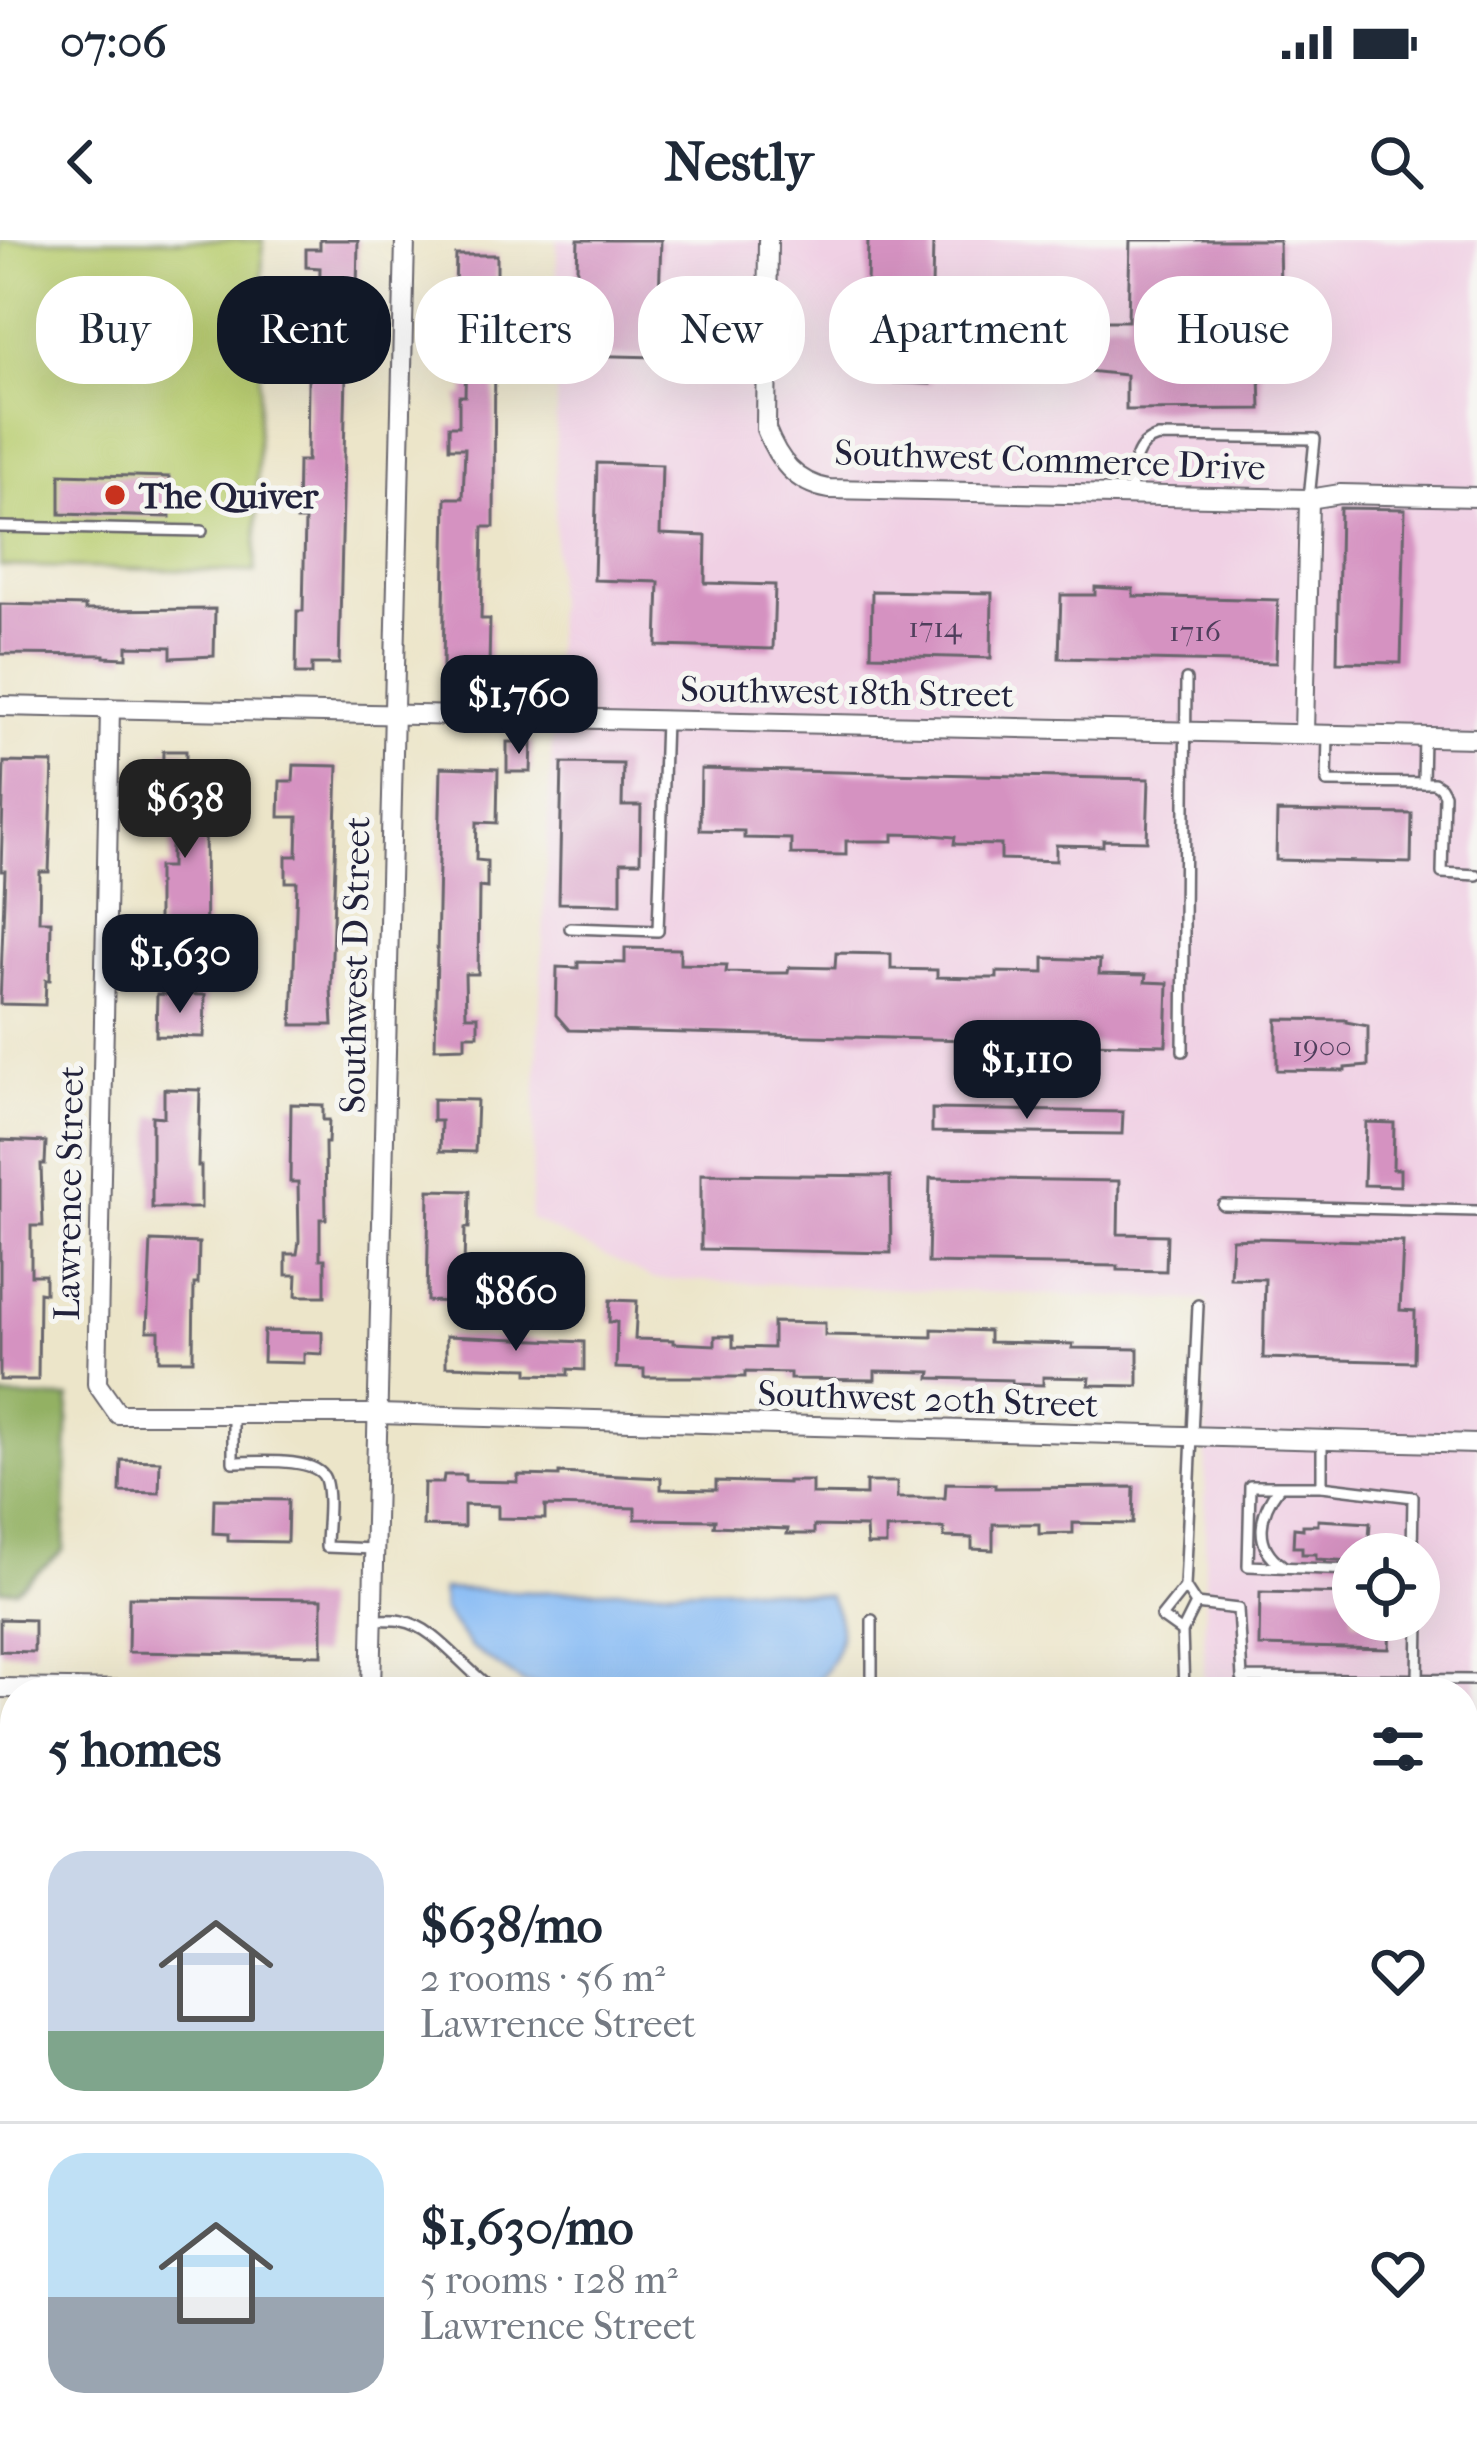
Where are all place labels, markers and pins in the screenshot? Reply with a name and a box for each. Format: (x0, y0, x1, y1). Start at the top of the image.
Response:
place label: The Quiver (138, 475, 319, 517)
marker: The Quiver (102, 482, 128, 508)
pin: $1,760 (421, 655, 617, 757)
pin: $638 (114, 759, 256, 861)
pin: $1,630 (82, 914, 278, 1016)
pin: $1,110 (929, 1020, 1125, 1122)
pin: $860 (445, 1252, 587, 1354)

